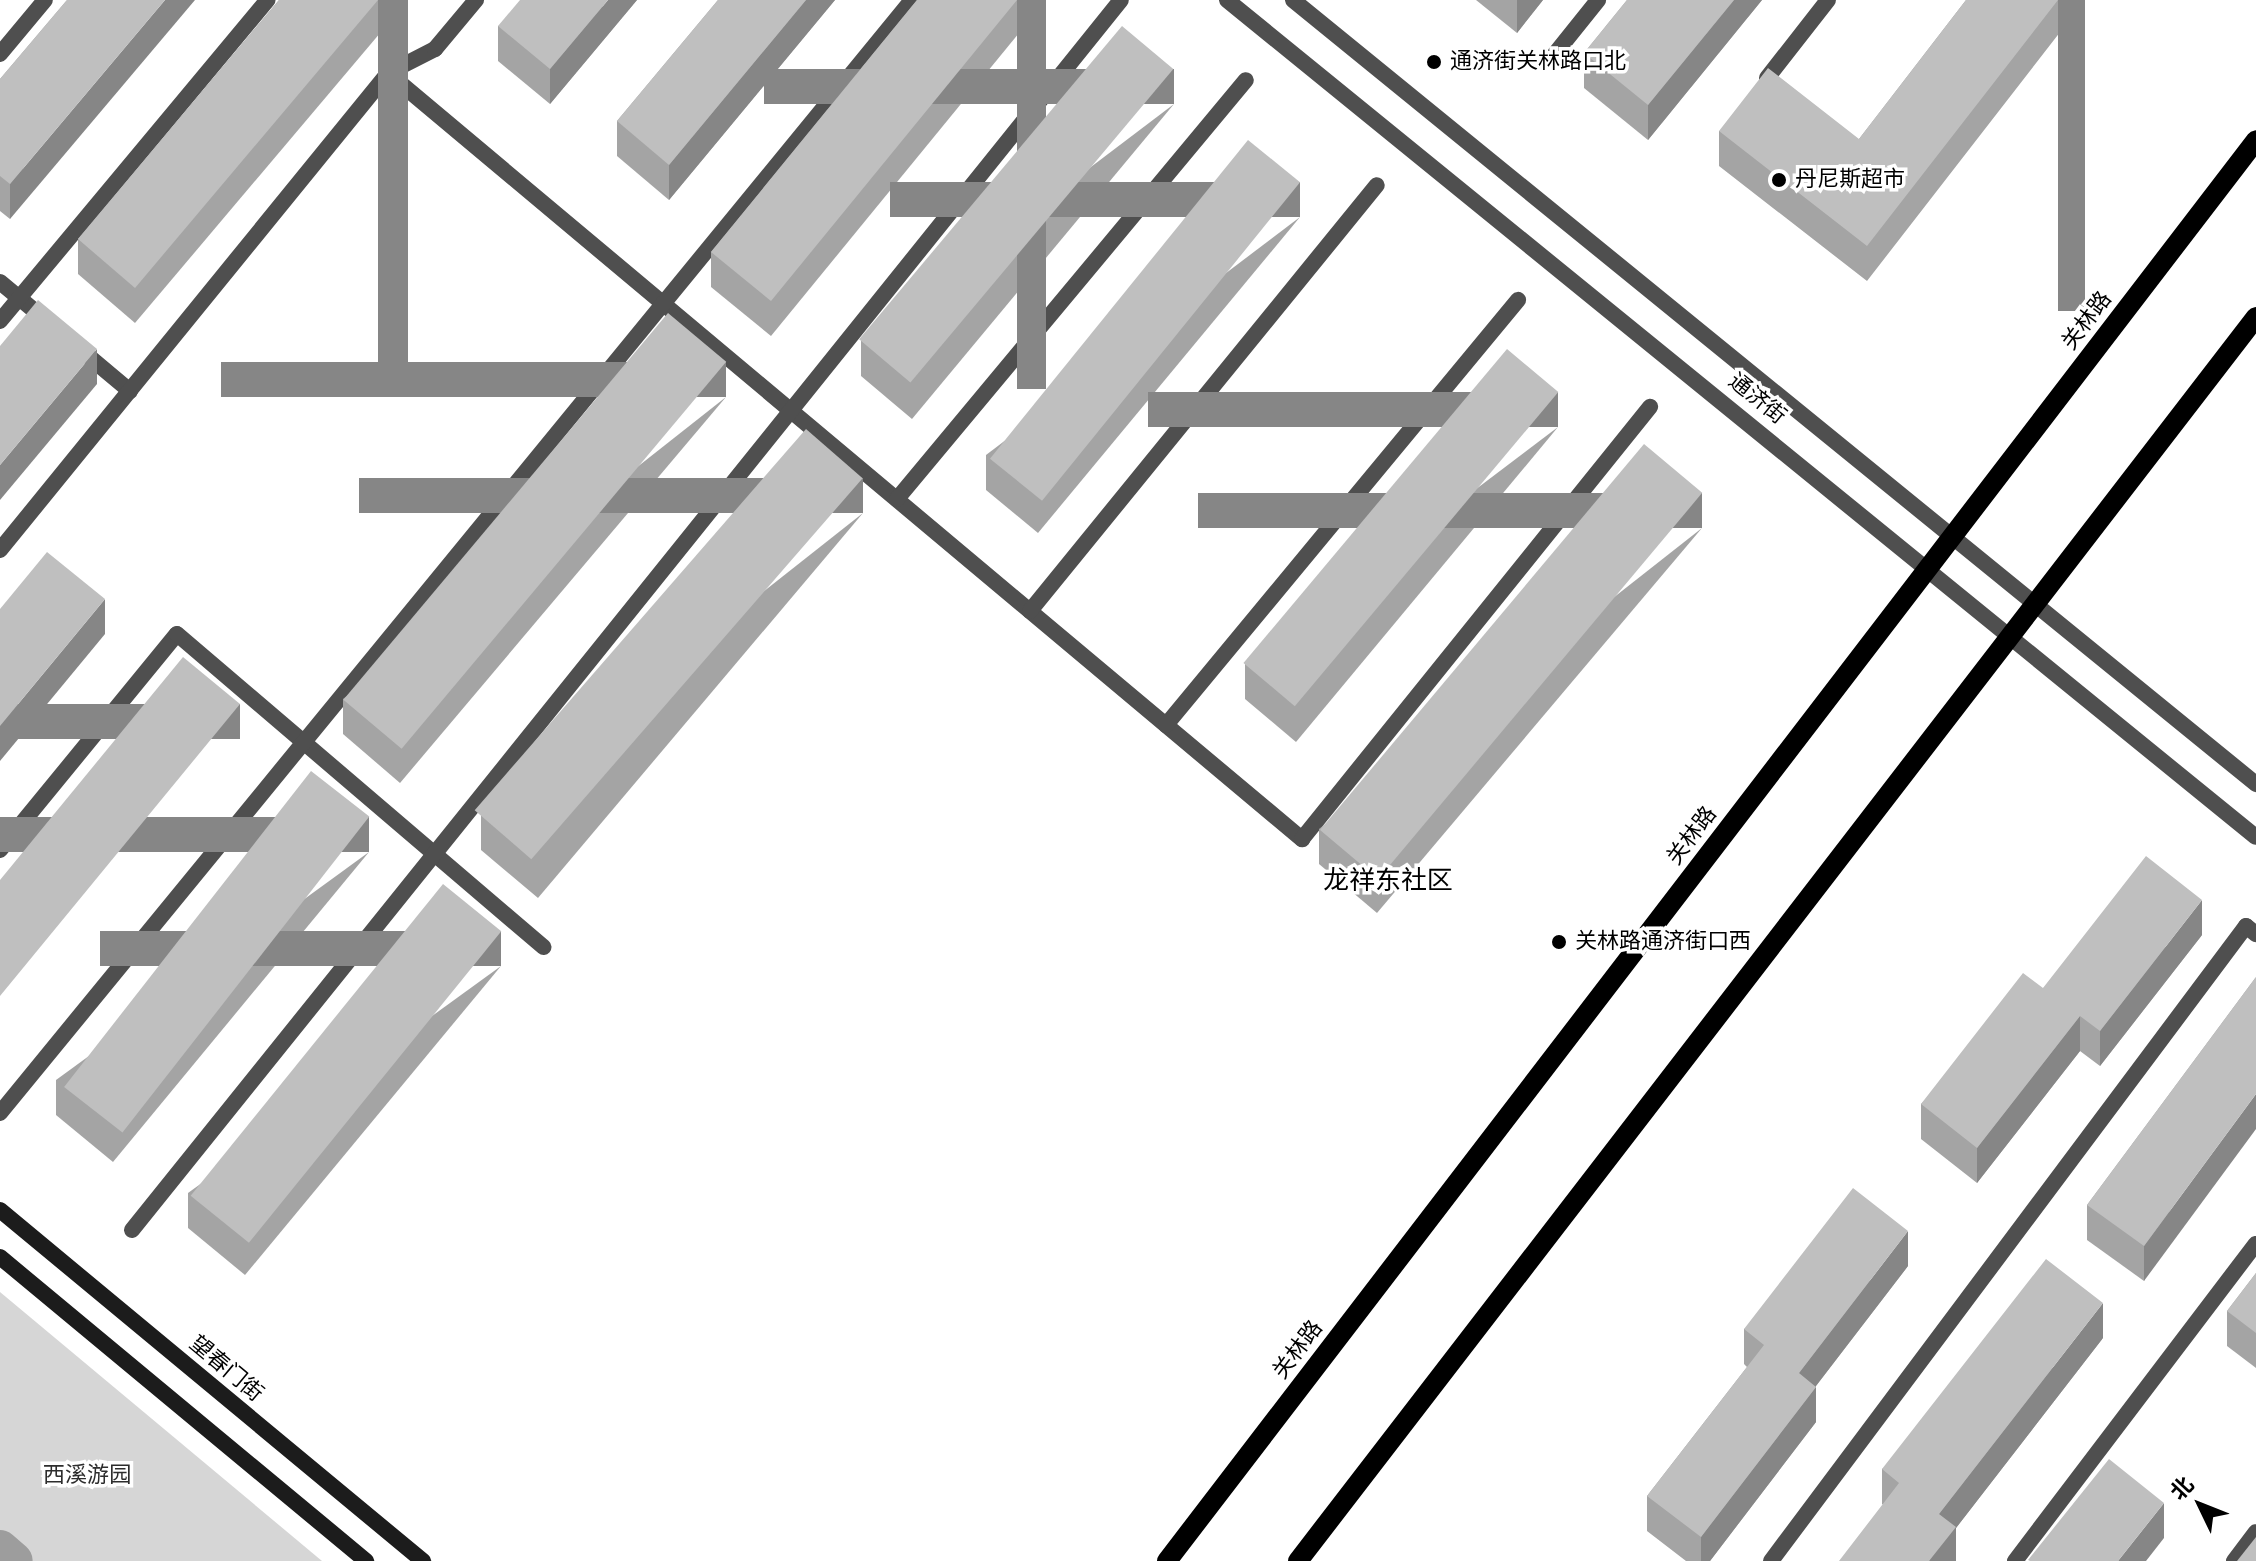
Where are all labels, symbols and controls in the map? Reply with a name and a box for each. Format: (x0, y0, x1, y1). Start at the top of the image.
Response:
place label: 通济街关林路口北 (1450, 49, 1626, 75)
marker: 通济街关林路口北 (1425, 53, 1443, 71)
place label: 丹尼斯超市 (1795, 167, 1905, 193)
marker: 丹尼斯超市 (1770, 171, 1788, 189)
street label: 关林路 (2057, 287, 2117, 355)
street label: 通济街 (1723, 368, 1791, 430)
street label: 关林路 (1662, 802, 1722, 870)
district label: 龙祥东社区 (1323, 866, 1453, 898)
place label: 关林路通济街口西 (1575, 929, 1751, 955)
marker: 关林路通济街口西 (1550, 933, 1568, 951)
street label: 关林路 (1268, 1316, 1328, 1384)
street label: 望春门街 (184, 1331, 268, 1407)
park label: 西溪游园 (43, 1463, 131, 1489)
north arrow (2160, 1465, 2240, 1545)
text: 北 (2167, 1473, 2198, 1504)

